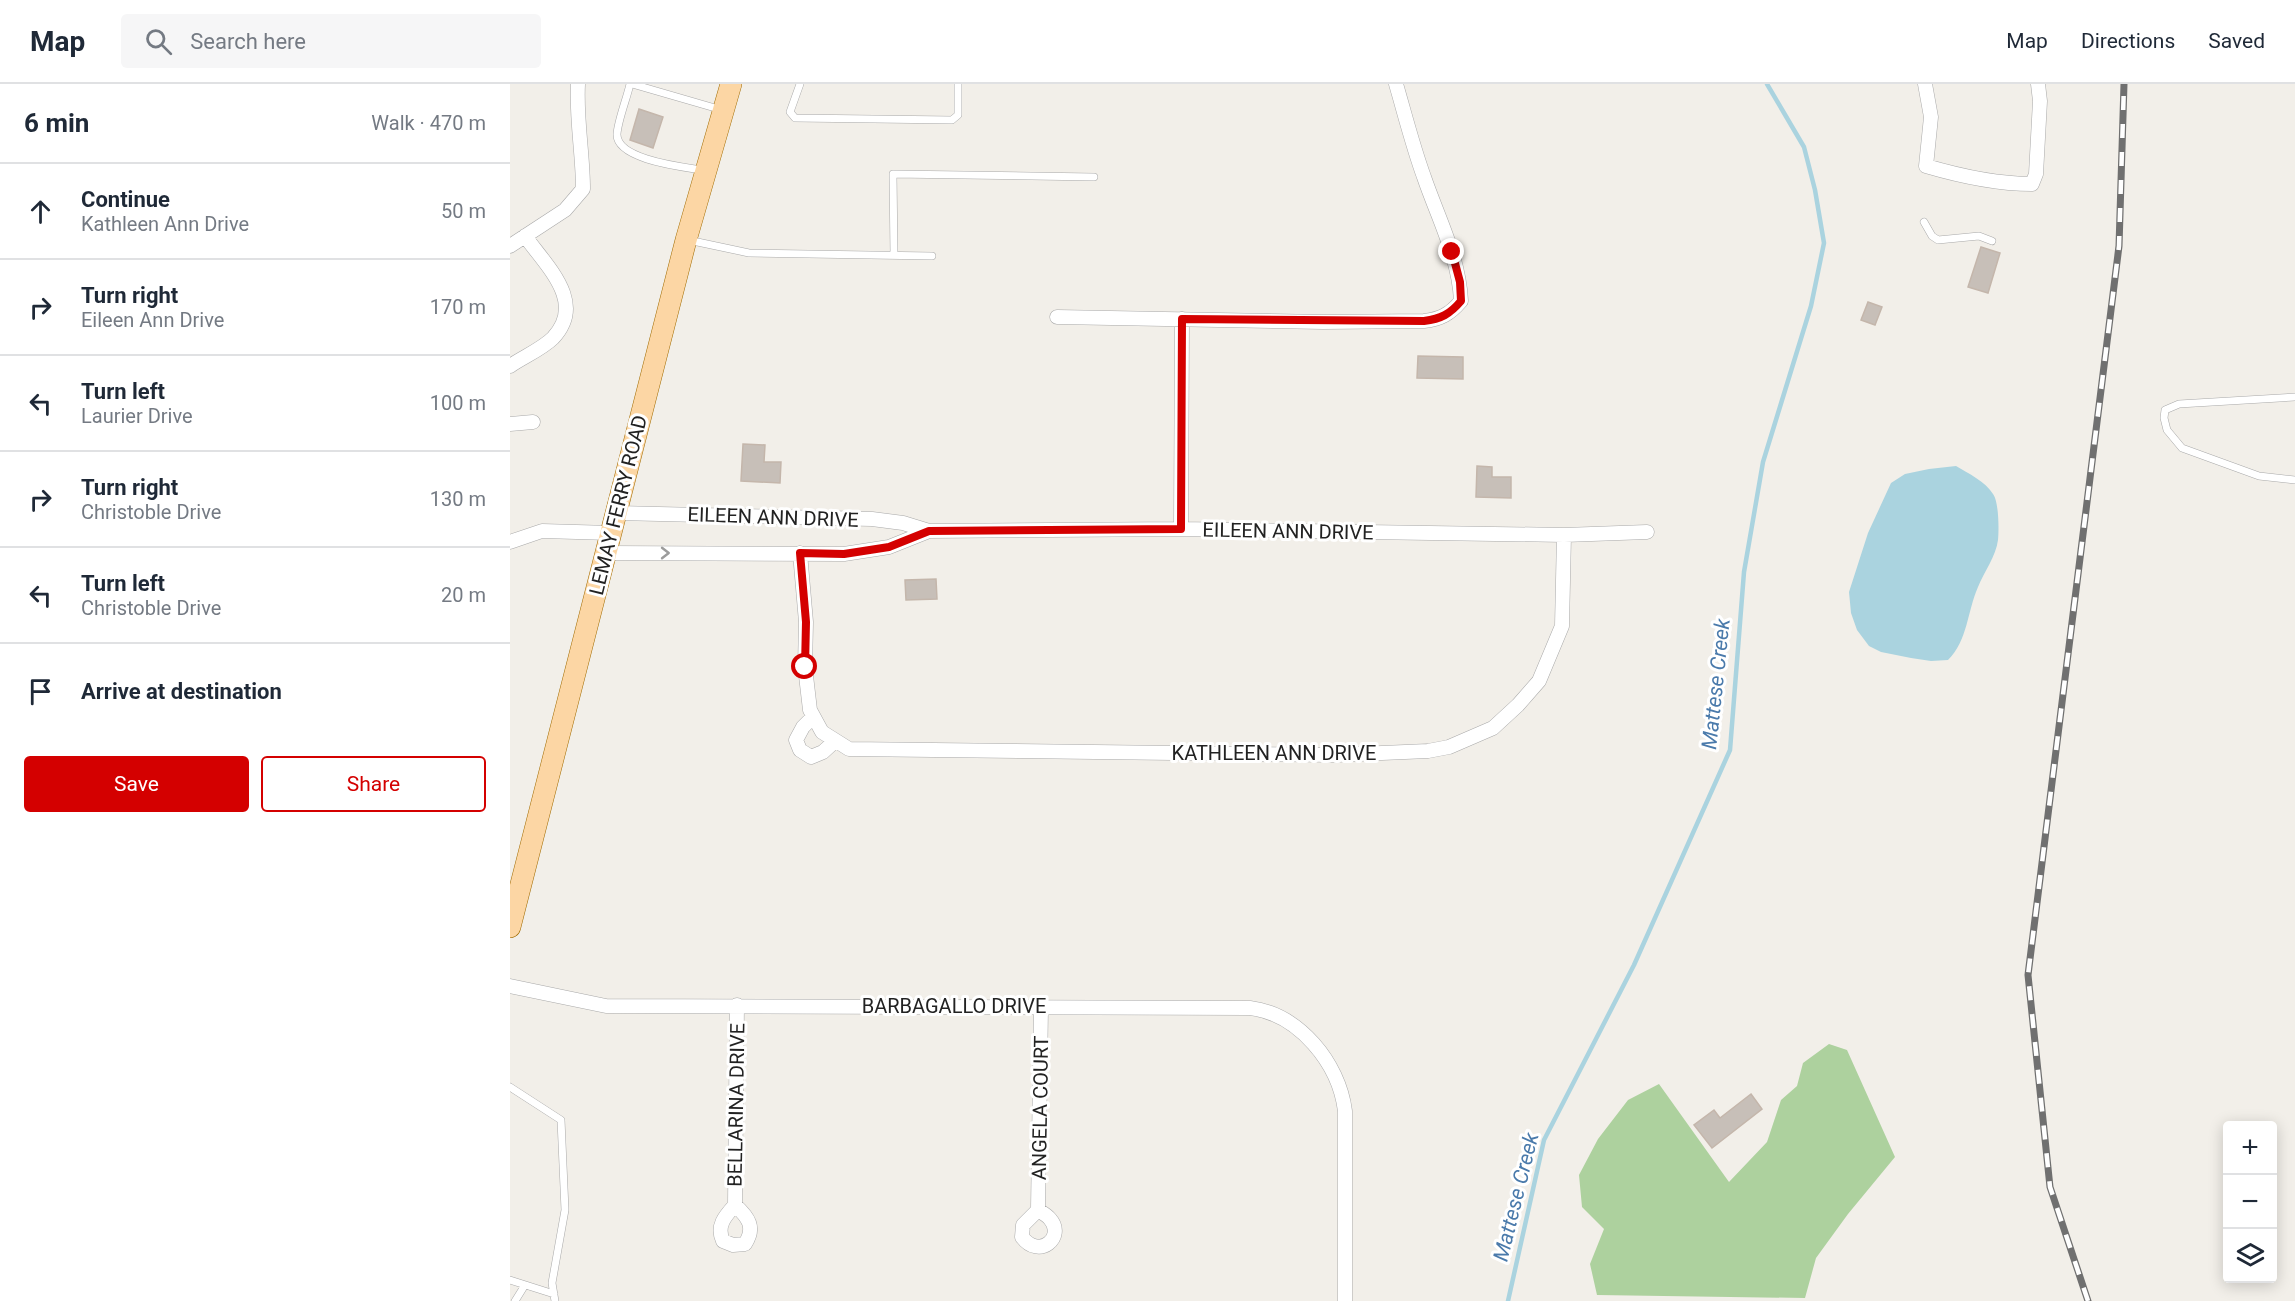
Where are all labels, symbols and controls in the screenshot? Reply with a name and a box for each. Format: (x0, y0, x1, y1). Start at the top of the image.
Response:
search box (121, 14, 541, 68)
text: Map (30, 25, 85, 58)
icon: search (142, 25, 175, 58)
text: Search here (190, 29, 306, 54)
text: Map (2006, 29, 2048, 53)
text: Directions (2081, 29, 2175, 53)
text: Saved (2208, 29, 2265, 53)
text: 6 min (24, 108, 89, 138)
text: Walk · 470 m (371, 111, 486, 135)
text: Continue (81, 187, 170, 212)
icon: ahead (24, 195, 57, 228)
text: 50 m (441, 199, 486, 223)
text: Kathleen Ann Drive (81, 212, 249, 236)
route end (1438, 238, 1464, 264)
text: Turn right (81, 283, 178, 308)
icon: right (24, 291, 57, 324)
text: 170 m (430, 295, 486, 319)
text: Eileen Ann Drive (81, 308, 224, 332)
text: Turn left (81, 379, 165, 404)
icon: left (24, 387, 57, 420)
text: 100 m (430, 391, 486, 415)
text: Laurier Drive (81, 404, 193, 428)
street label: LEMAY FERRY ROAD (584, 413, 652, 597)
text: Turn right (81, 475, 178, 500)
icon: right (24, 483, 57, 516)
text: 130 m (430, 487, 486, 511)
text: Christoble Drive (81, 500, 221, 524)
street label: EILEEN ANN DRIVE (687, 502, 859, 532)
street label: EILEEN ANN DRIVE (1202, 518, 1374, 544)
one-way arrow (660, 547, 669, 559)
text: Turn left (81, 571, 165, 596)
icon: left (24, 579, 57, 612)
text: 20 m (441, 583, 486, 607)
text: Christoble Drive (81, 596, 221, 620)
water label: Mattese Creek (1697, 617, 1735, 751)
route start (791, 653, 817, 679)
icon: arrive (24, 675, 57, 708)
text: Arrive at destination (81, 679, 282, 704)
street label: KATHLEEN ANN DRIVE (1172, 741, 1376, 765)
button: Save (24, 756, 249, 812)
button: Share (261, 756, 486, 812)
street label: BARBAGALLO DRIVE (862, 994, 1046, 1018)
street label: BELLARINA DRIVE (723, 1023, 749, 1187)
street label: ANGELA COURT (1027, 1035, 1053, 1180)
map controls (2223, 1121, 2277, 1283)
button: + (2223, 1121, 2277, 1175)
water label: Mattese Creek (1488, 1130, 1544, 1264)
button: − (2223, 1175, 2277, 1229)
button: layers (2223, 1229, 2277, 1283)

